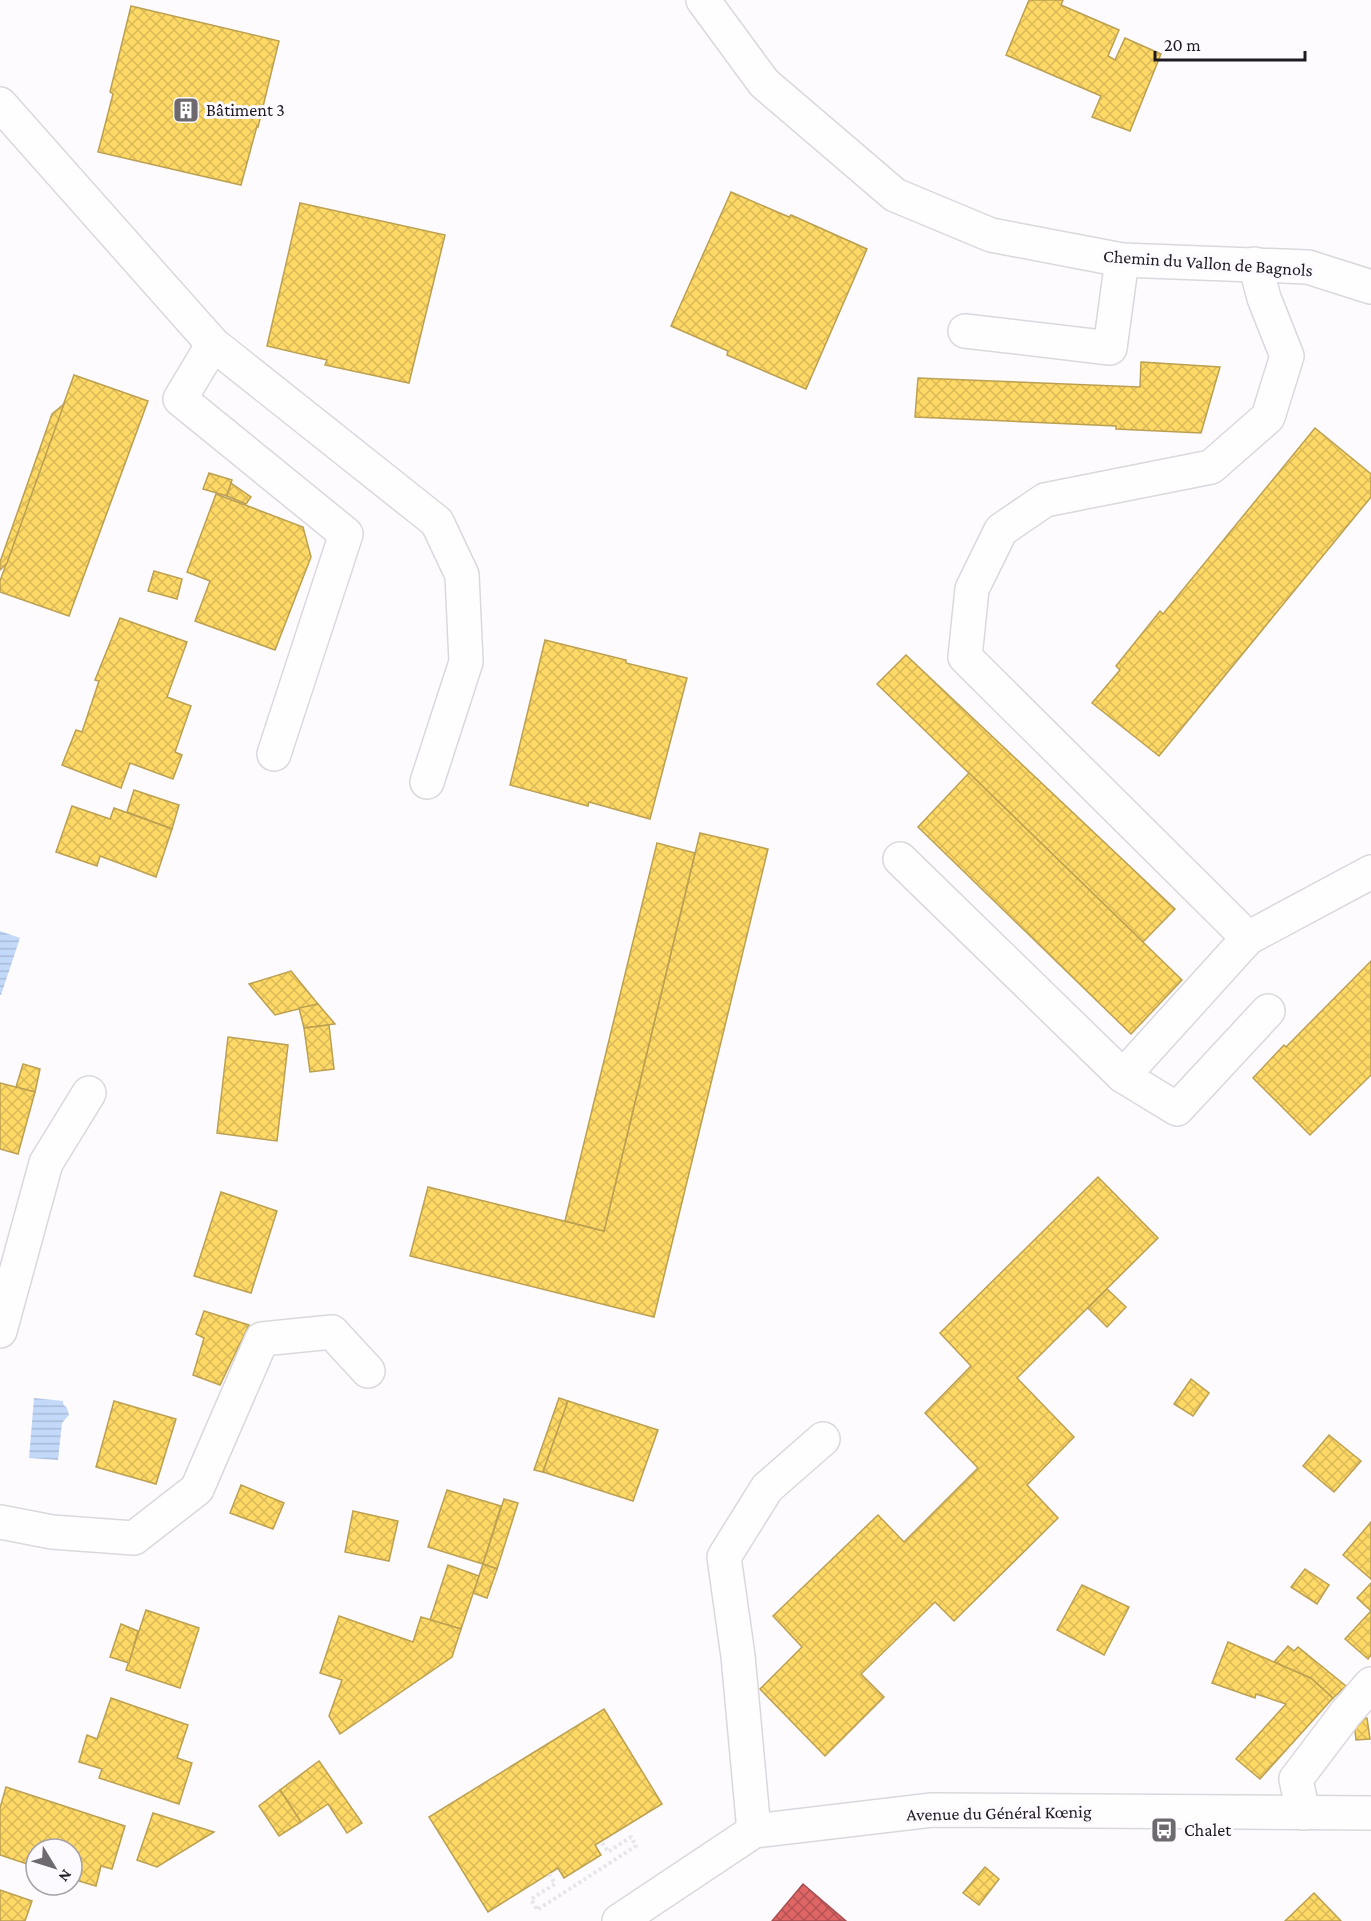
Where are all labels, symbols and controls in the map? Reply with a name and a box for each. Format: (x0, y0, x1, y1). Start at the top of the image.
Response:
scale bar (1155, 24, 1305, 62)
text: 20 m (1164, 35, 1201, 55)
building icon: Bâtiment 3 (171, 95, 201, 125)
place label: Bâtiment 3 (206, 100, 285, 120)
street label: Chemin du Vallon de Bagnols (1103, 246, 1313, 280)
street label: Avenue du Général Kœnig (906, 1801, 1092, 1825)
bus stop icon: Chalet (1149, 1815, 1179, 1845)
place label: Chalet (1184, 1820, 1232, 1840)
north arrow (24, 1837, 84, 1897)
text: N (55, 1866, 75, 1886)

